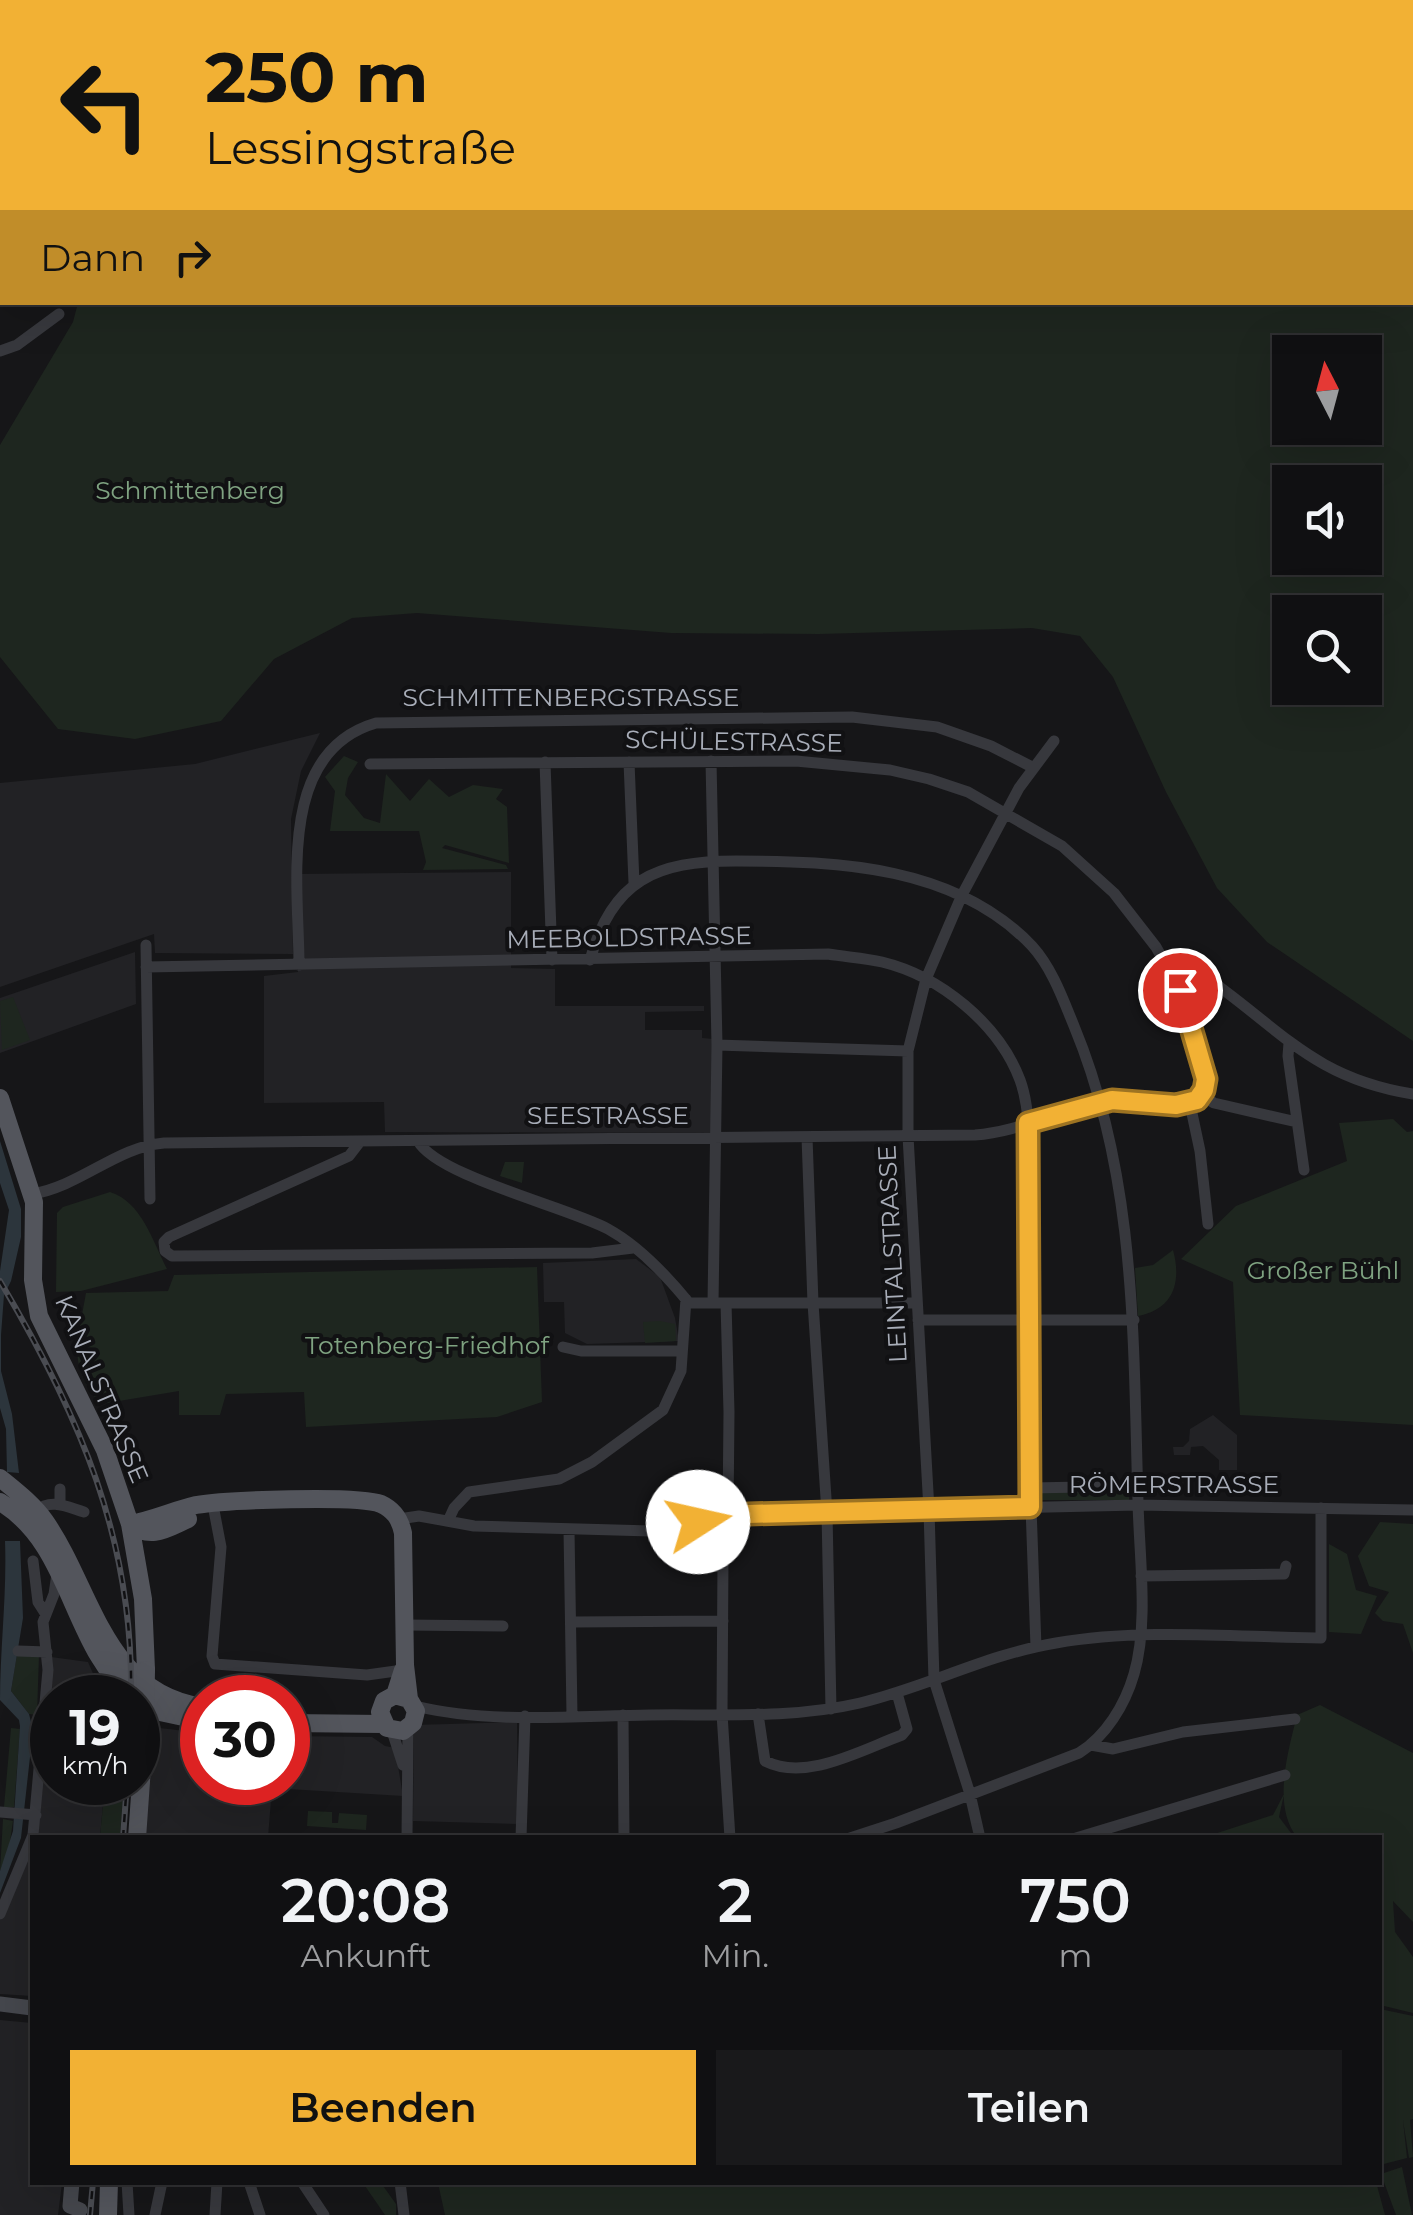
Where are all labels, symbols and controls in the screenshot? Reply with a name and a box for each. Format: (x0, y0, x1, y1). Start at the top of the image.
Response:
text: 250 m (205, 34, 429, 120)
icon: left (40, 40, 170, 170)
text: Lessingstraße (205, 120, 516, 175)
icon: right (165, 230, 220, 285)
text: Dann (40, 234, 145, 281)
north arrow (1272, 335, 1382, 445)
map controls (1272, 335, 1382, 705)
button: sound (1272, 465, 1382, 575)
park label: Schmittenberg (95, 475, 285, 505)
button: search (1272, 595, 1382, 705)
street label: SCHMITTENBERGSTRASSE (403, 682, 739, 712)
street label: SCHÜLESTRASSE (625, 724, 843, 758)
street label: MEEBOLDSTRASSE (506, 920, 752, 954)
pin (1138, 948, 1223, 1033)
icon: arrive (1153, 963, 1208, 1018)
street label: SEESTRASSE (527, 1100, 689, 1130)
street label: LEINTALSTRASSE (871, 1144, 913, 1364)
park label: Großer Bühl (1247, 1255, 1399, 1285)
street label: KANALSTRASSE (49, 1291, 155, 1487)
park label: Totenberg-Friedhof (305, 1330, 551, 1360)
street label: RÖMERSTRASSE (1069, 1469, 1279, 1499)
position arrow (646, 1470, 750, 1574)
speed limit sign: 30 (180, 1675, 310, 1805)
text: 19 (69, 1697, 121, 1758)
text: km/h (62, 1750, 128, 1780)
text: 20:08 (281, 1864, 450, 1937)
text: 2 (718, 1864, 753, 1937)
text: 750 (1020, 1864, 1131, 1937)
text: Ankunft (301, 1936, 431, 1975)
text: Min. (701, 1936, 769, 1975)
text: m (1059, 1936, 1092, 1975)
button: Beenden (70, 2050, 696, 2165)
button: Teilen (716, 2050, 1342, 2165)

